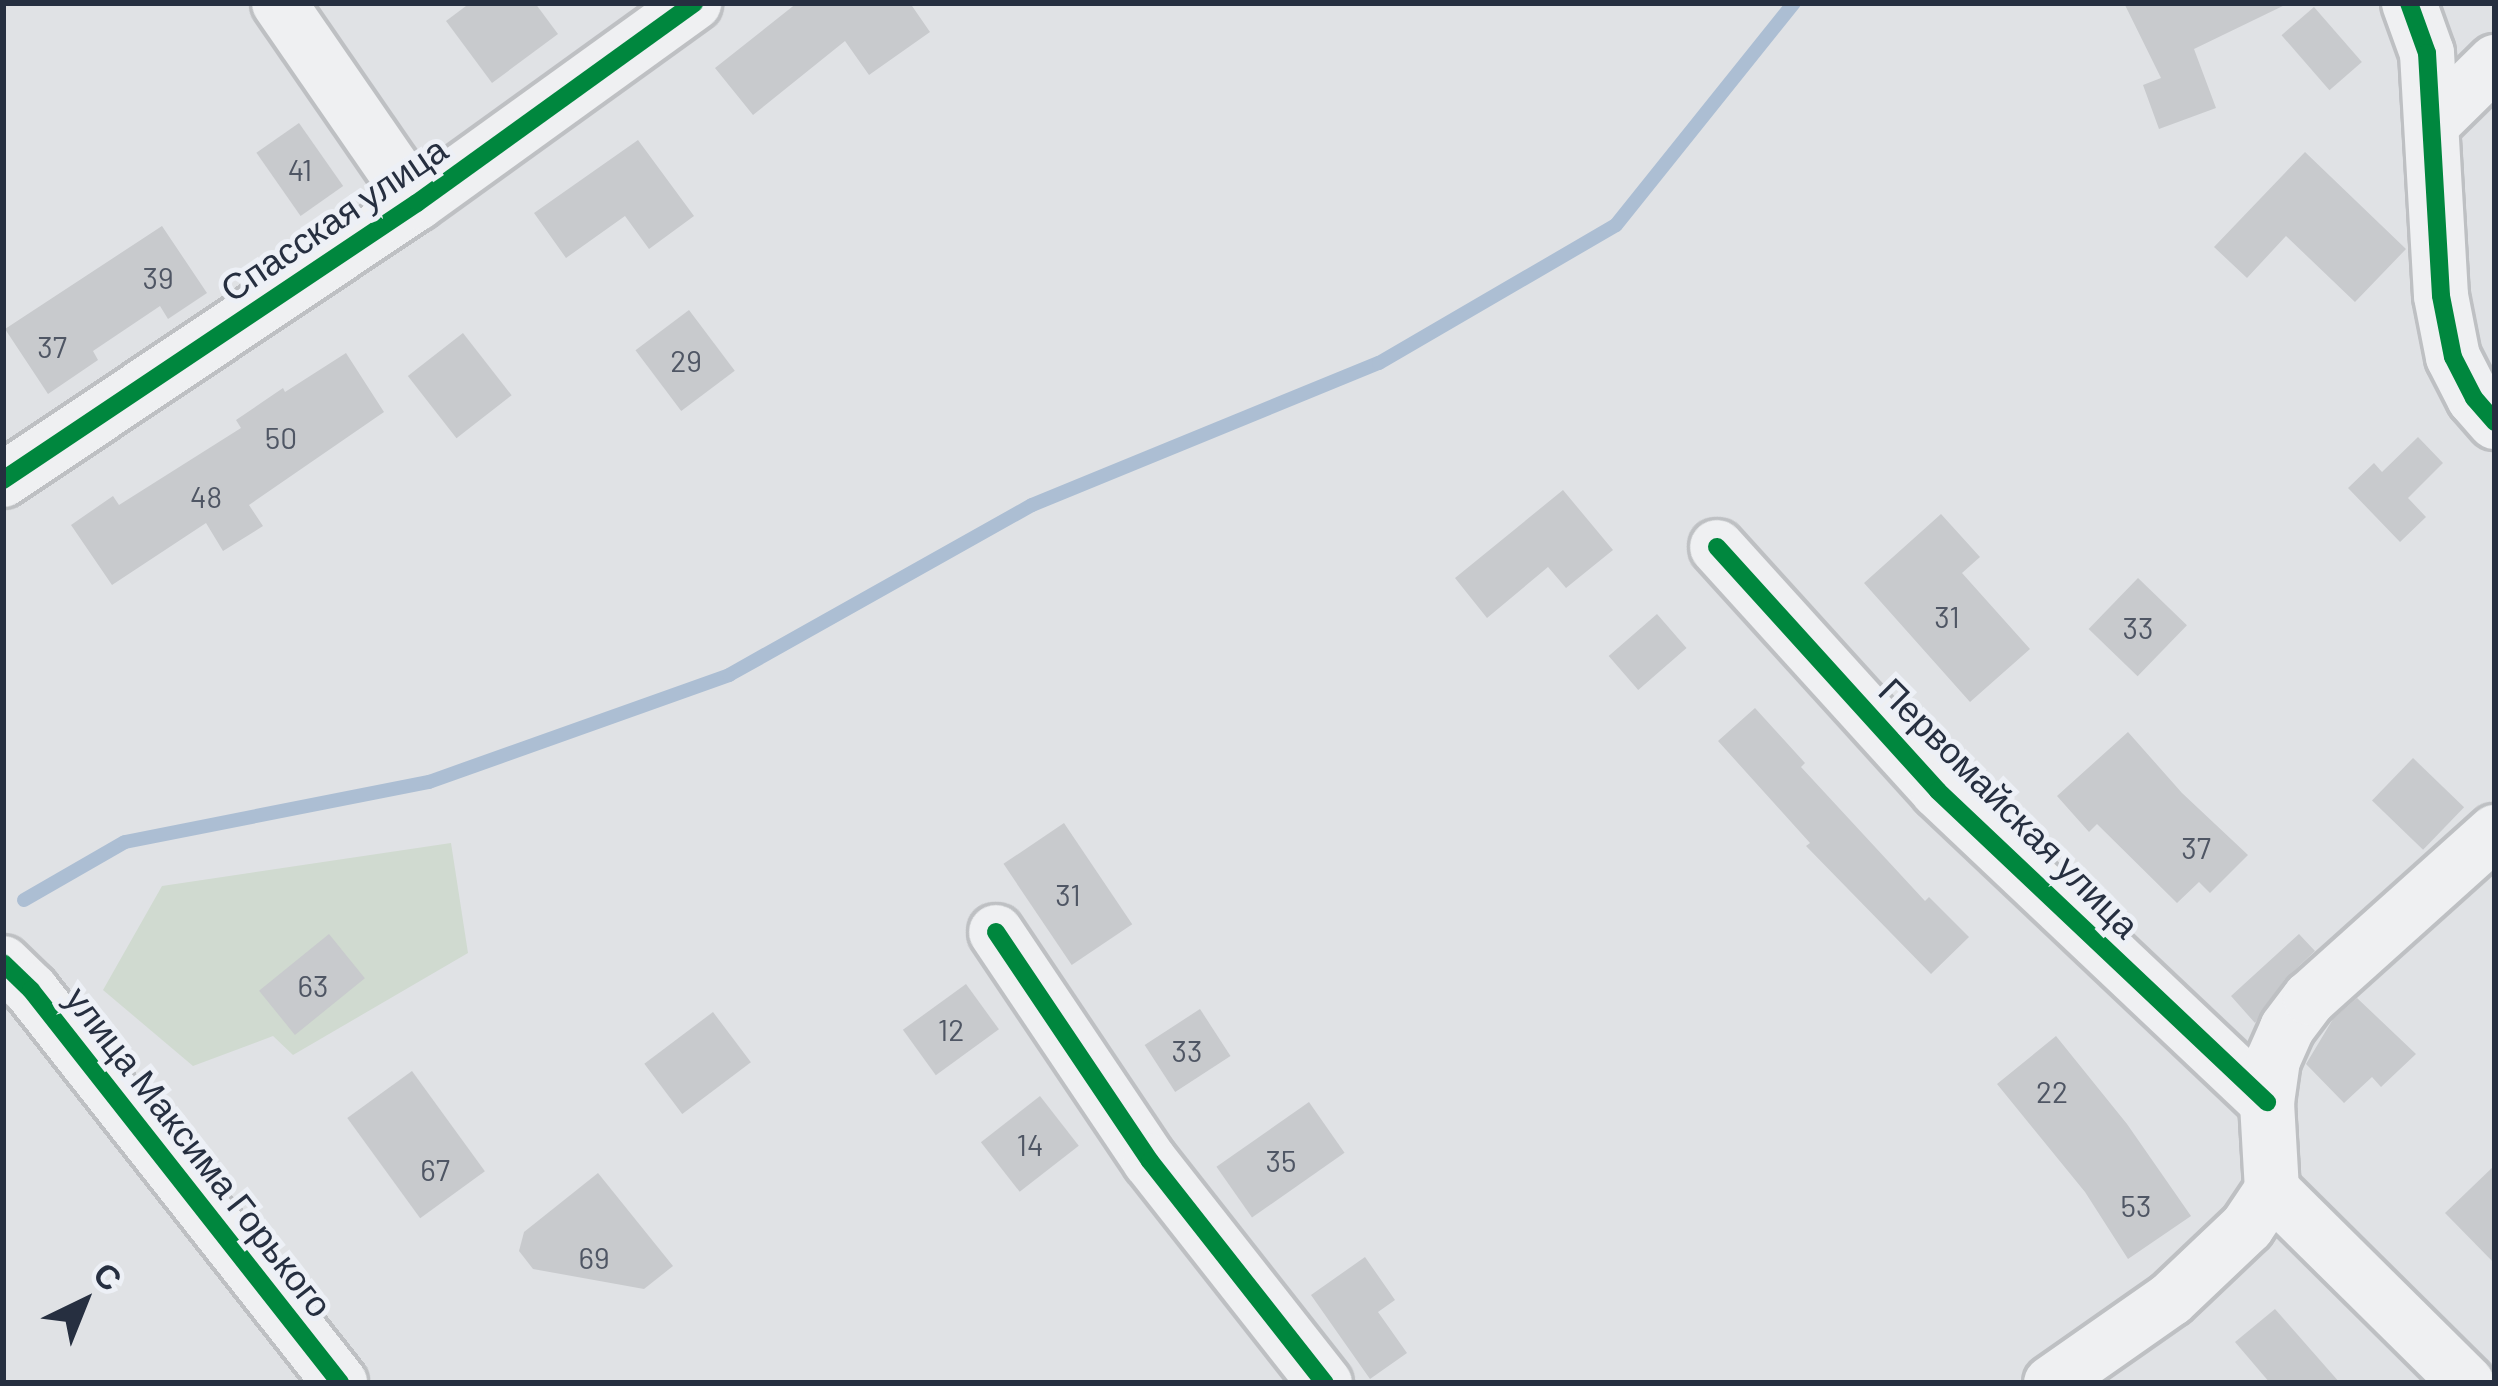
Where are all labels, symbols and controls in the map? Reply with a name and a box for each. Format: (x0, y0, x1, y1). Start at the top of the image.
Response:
street label: Спасская улица (212, 126, 454, 310)
house number: 41 (288, 151, 312, 187)
house number: 39 (142, 259, 174, 295)
house number: 37 (37, 328, 67, 364)
house number: 29 (670, 342, 702, 378)
house number: 50 (265, 419, 297, 455)
house number: 48 (190, 478, 222, 514)
house number: 31 (1934, 598, 1960, 634)
house number: 33 (2123, 609, 2153, 645)
street label: Первомайская улица (1871, 668, 2149, 946)
house number: 37 (2181, 829, 2211, 865)
house number: 31 (1055, 876, 1081, 912)
house number: 63 (298, 967, 328, 1003)
street label: улица Максима Горького (58, 977, 342, 1325)
house number: 12 (938, 1011, 964, 1047)
house number: 33 (1172, 1032, 1202, 1068)
house number: 22 (2036, 1073, 2068, 1109)
house number: 14 (1016, 1126, 1044, 1162)
house number: 35 (1266, 1142, 1296, 1178)
house number: 67 (420, 1151, 450, 1187)
house number: 53 (2121, 1187, 2151, 1223)
house number: 69 (578, 1239, 610, 1275)
north arrow (24, 1242, 144, 1362)
text: С (86, 1253, 131, 1298)

